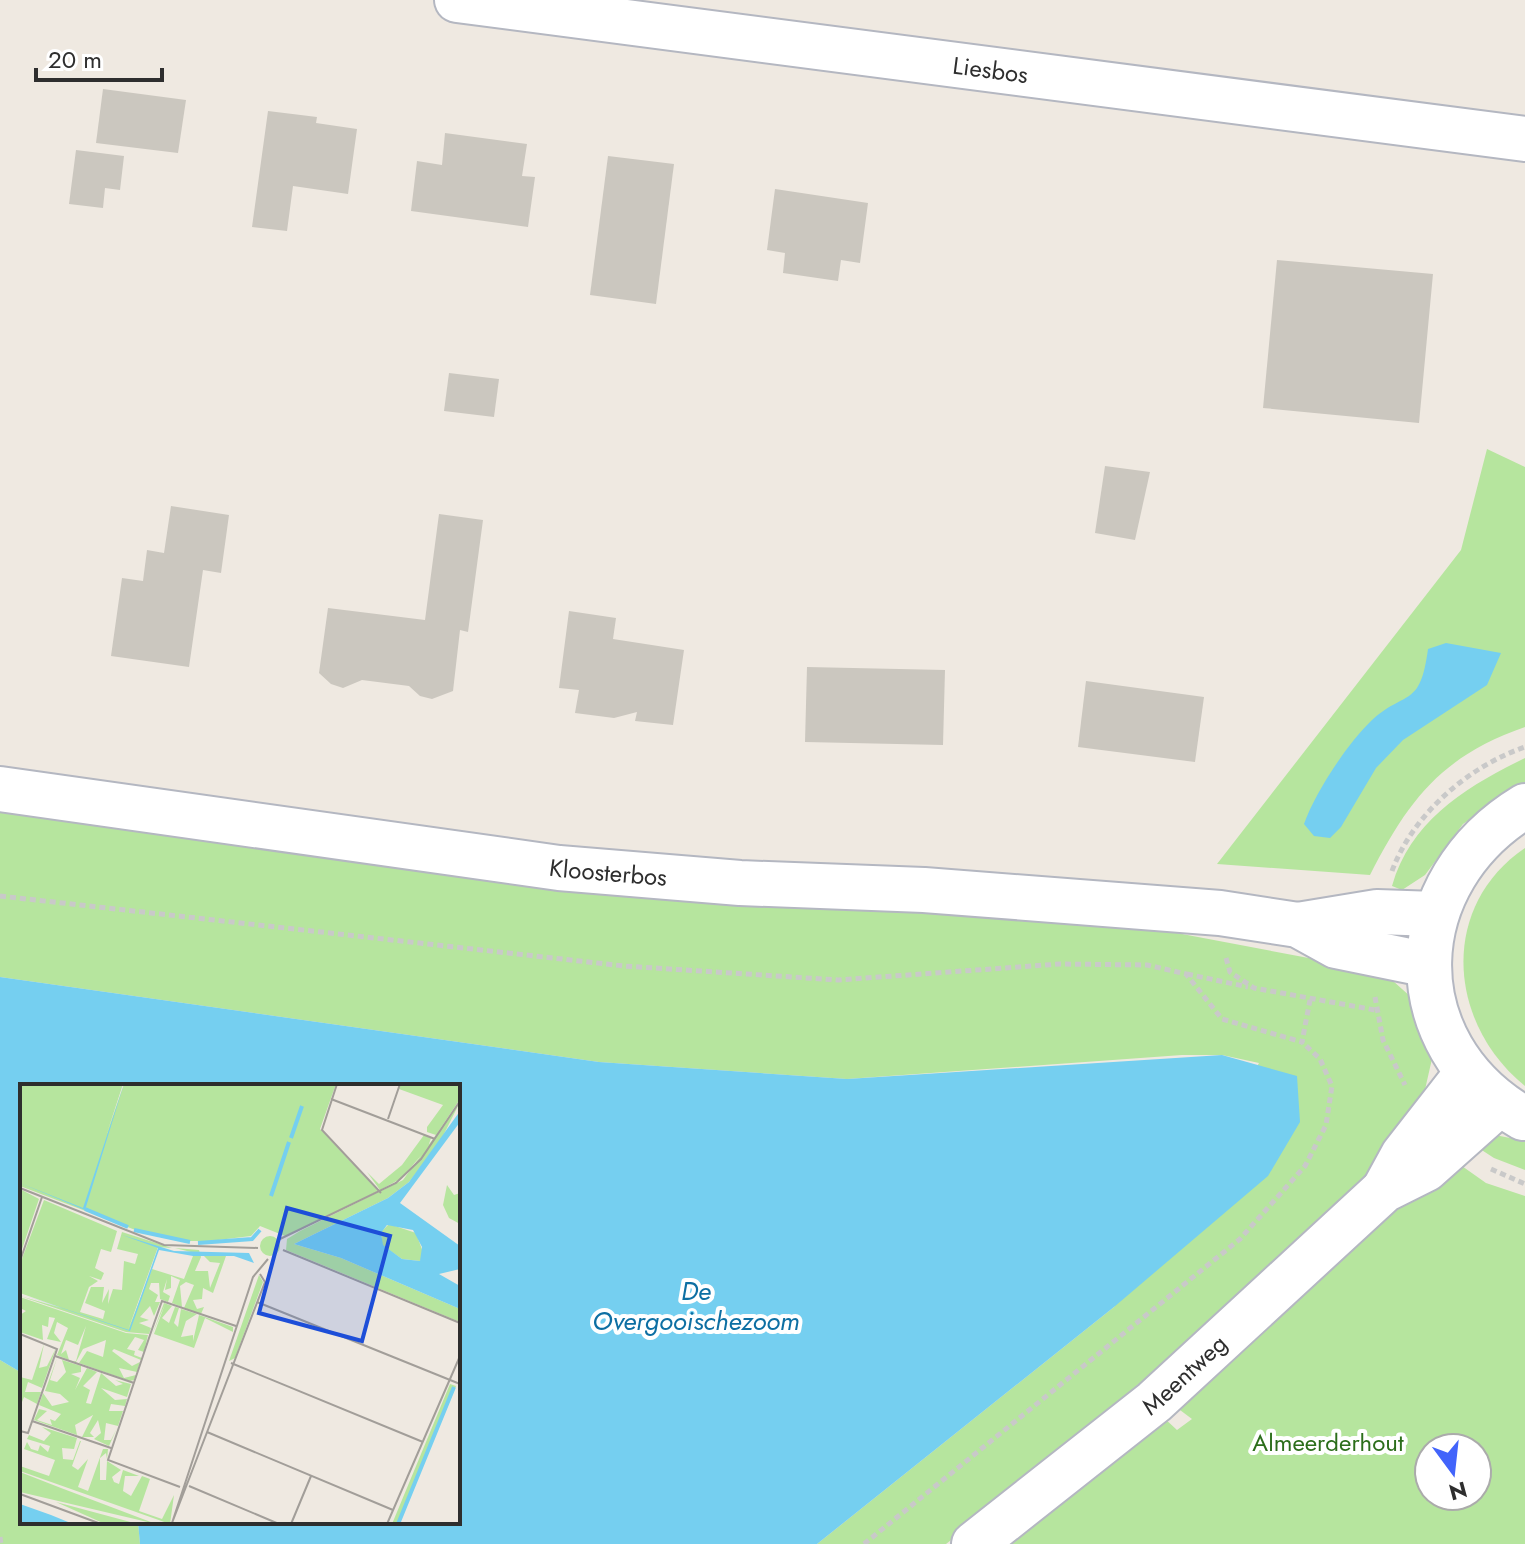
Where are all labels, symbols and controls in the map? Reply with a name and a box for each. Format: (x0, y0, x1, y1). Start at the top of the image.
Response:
scale bar (36, 32, 162, 82)
text: 20 m (48, 42, 102, 77)
street label: Liesbos (951, 47, 1030, 92)
street label: Kloosterbos (547, 849, 668, 894)
inset map (20, 1084, 460, 1524)
water label: De Overgooischezoom (592, 1272, 800, 1340)
street label: Meentweg (1134, 1326, 1234, 1423)
park label: Almeerderhout (1252, 1425, 1404, 1460)
north arrow (1413, 1432, 1493, 1512)
text: N (1446, 1474, 1471, 1509)

